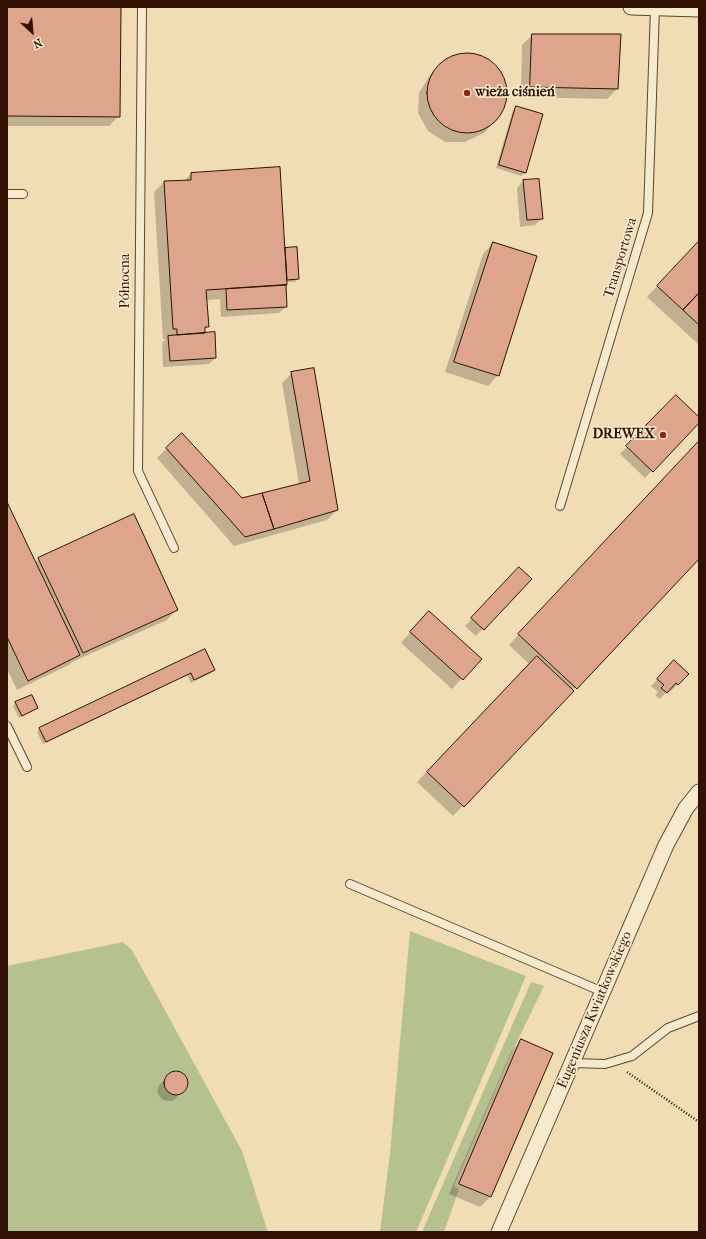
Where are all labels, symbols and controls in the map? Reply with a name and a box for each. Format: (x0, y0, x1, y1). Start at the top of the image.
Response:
north arrow (12, 12, 52, 52)
text: N (31, 36, 44, 51)
place label: wieża ciśnień (475, 85, 555, 101)
marker: wieża ciśnień (462, 88, 472, 98)
street label: Transportowa (601, 216, 641, 300)
street label: Północna (118, 254, 134, 308)
place label: DREWEX (593, 427, 655, 443)
marker: DREWEX (658, 430, 668, 440)
street label: Eugeniusza Kwiatkowskiego (554, 929, 636, 1091)

